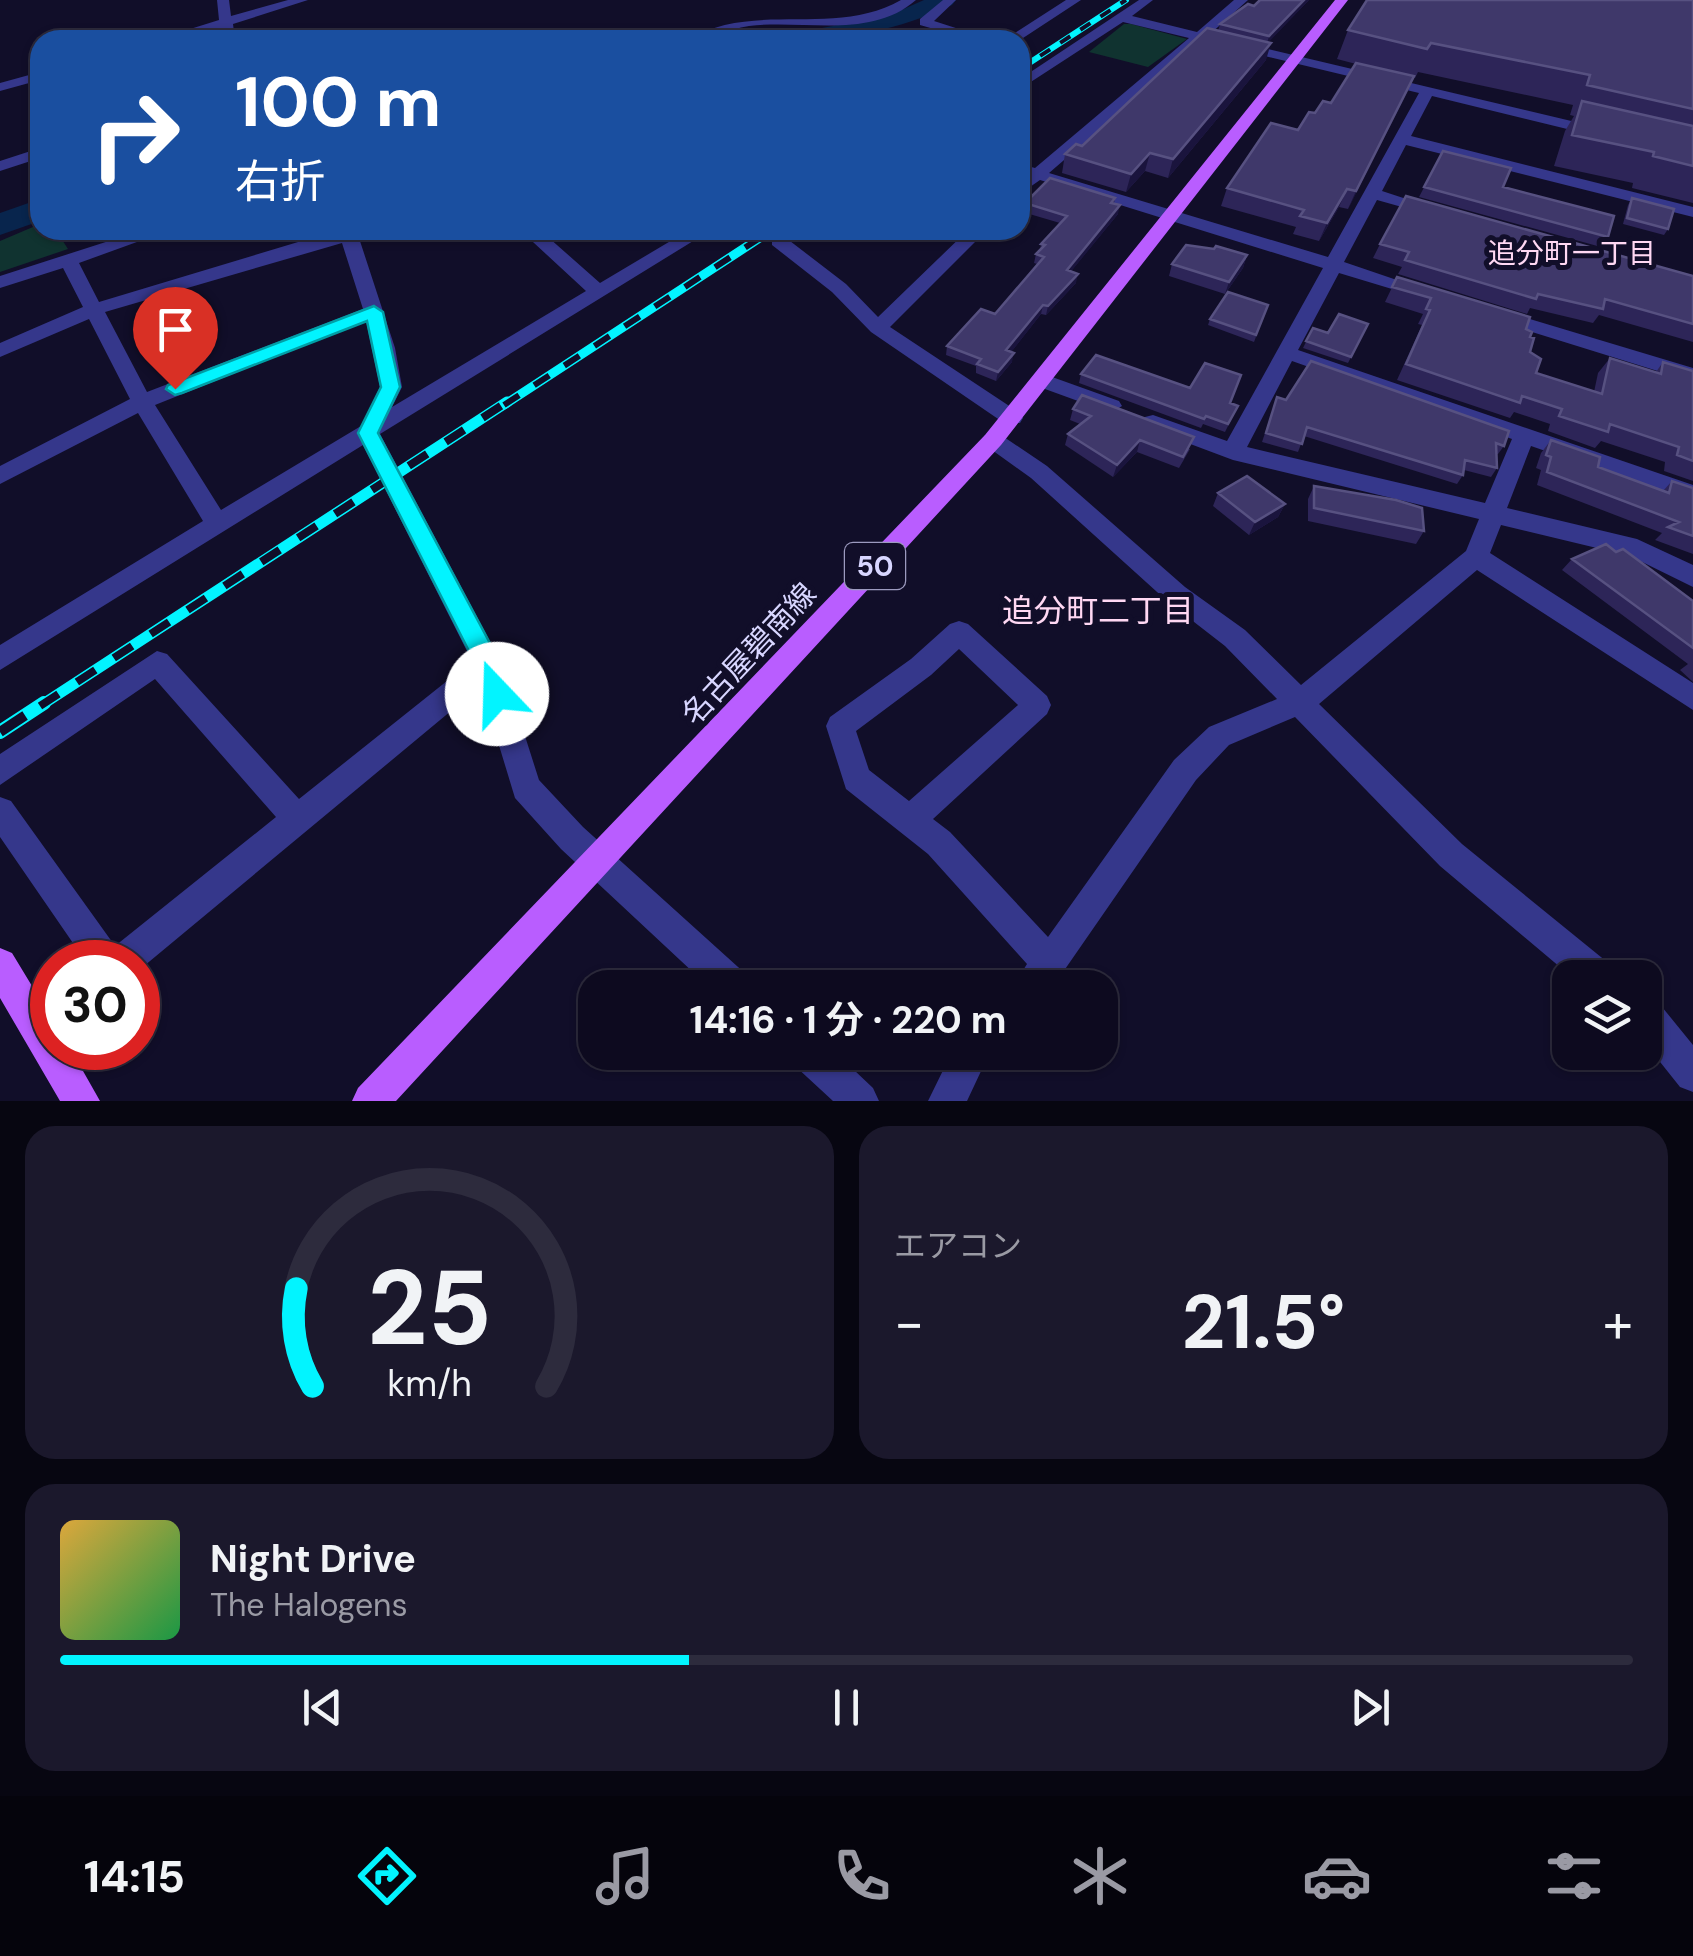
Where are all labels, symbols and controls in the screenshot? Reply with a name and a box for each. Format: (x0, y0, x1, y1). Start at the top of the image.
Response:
text: 100 m (235, 57, 441, 148)
icon: right (70, 70, 200, 200)
text: 右折 (235, 152, 325, 211)
district label: 追分町一丁目 (1488, 235, 1656, 272)
pin (133, 287, 218, 390)
icon: arrive (148, 302, 203, 357)
road number: 50 (845, 543, 905, 589)
street label: 名古屋碧南線 (673, 575, 824, 733)
district label: 追分町二丁目 (1002, 590, 1194, 632)
position arrow (445, 642, 549, 746)
speed limit sign: 30 (30, 940, 160, 1070)
map controls (1552, 960, 1662, 1070)
button: layers (1552, 960, 1662, 1070)
text: 14:16 · 1 分 · 220 m (690, 995, 1006, 1045)
text: エアコン (894, 1225, 1022, 1267)
text: 25 (367, 1241, 492, 1376)
text: 21.5° (1182, 1274, 1345, 1371)
text: − (894, 1287, 924, 1359)
text: + (1603, 1287, 1633, 1359)
text: km/h (387, 1361, 472, 1407)
text: Night Drive (210, 1534, 416, 1584)
text: The Halogens (210, 1584, 408, 1626)
icon: previous (295, 1680, 350, 1735)
icon: pause (819, 1680, 874, 1735)
icon: next (1343, 1680, 1398, 1735)
icon: directions (352, 1841, 422, 1911)
icon: music (590, 1841, 660, 1911)
icon: phone (827, 1841, 897, 1911)
icon: climate (1065, 1841, 1135, 1911)
icon: car (1302, 1841, 1372, 1911)
icon: filters (1539, 1841, 1609, 1911)
text: 14:15 (84, 1847, 185, 1906)

